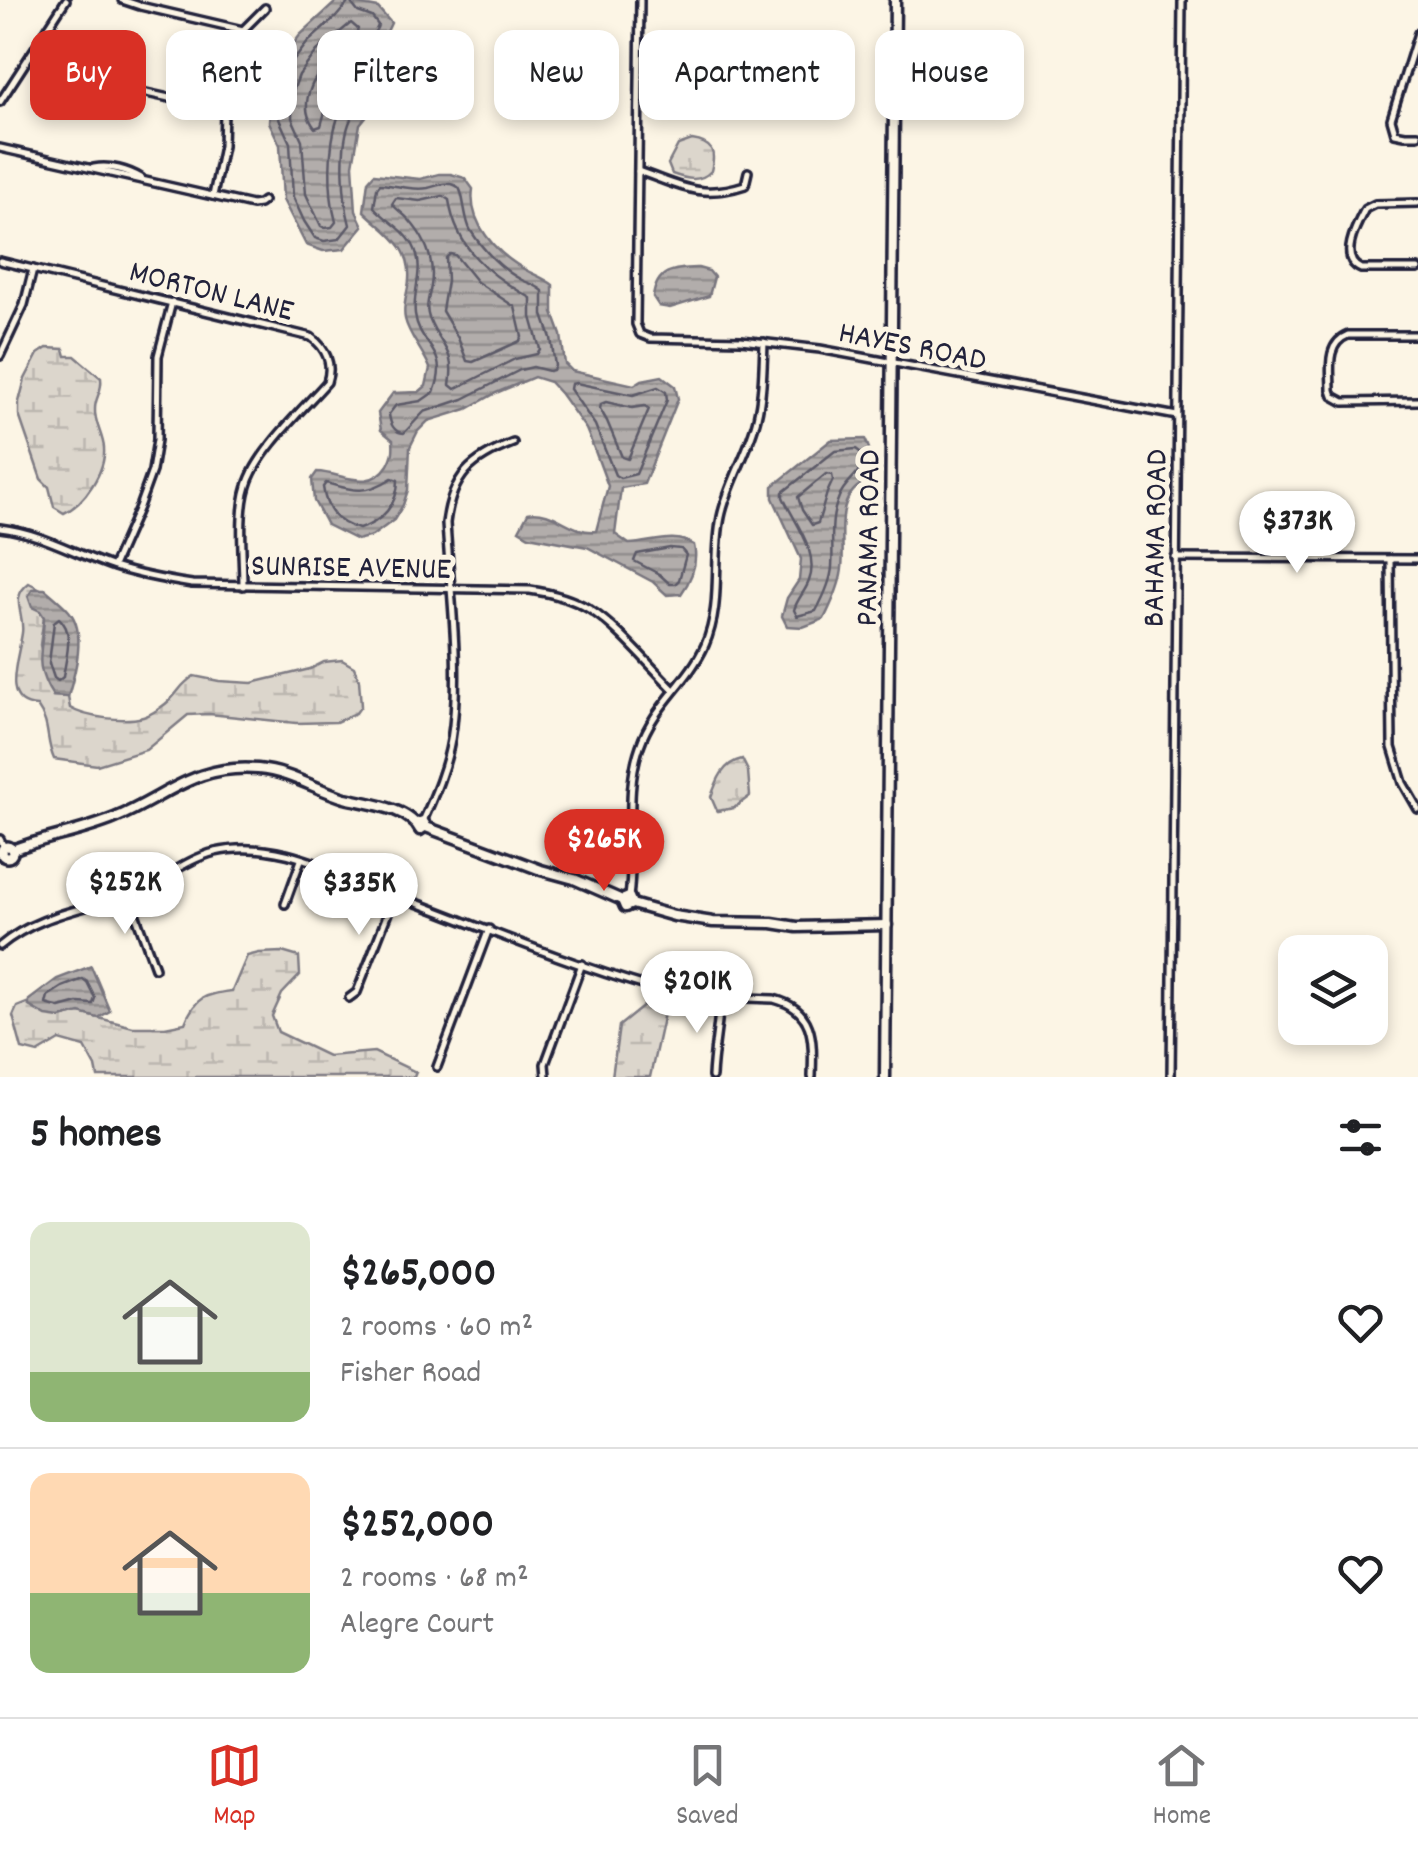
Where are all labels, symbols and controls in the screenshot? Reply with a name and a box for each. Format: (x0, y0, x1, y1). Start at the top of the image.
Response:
chip: Buy (30, 30, 146, 120)
chip: Rent (166, 30, 297, 120)
chip: Filters (317, 30, 474, 120)
chip: New (494, 30, 619, 120)
chip: Apartment (639, 30, 855, 120)
chip: House (875, 30, 1024, 120)
street label: MORTON LANE (124, 251, 298, 337)
street label: HAYES ROAD (834, 312, 990, 386)
street label: PANAMA ROAD (846, 449, 896, 627)
street label: BAHAMA ROAD (1133, 449, 1183, 627)
pin: $373K (1227, 491, 1367, 576)
text: $373K (1261, 500, 1333, 546)
street label: SUNRISE AVENUE (251, 545, 452, 595)
pin: $265K (534, 809, 674, 894)
text: $265K (566, 818, 642, 864)
pin: $252K (55, 852, 195, 937)
pin: $335K (289, 853, 429, 938)
text: $252K (88, 861, 162, 907)
text: $335K (322, 862, 396, 908)
map controls (1278, 935, 1388, 1045)
button: layers (1278, 935, 1388, 1045)
pin: $201K (627, 951, 767, 1036)
text: $201K (662, 960, 732, 1006)
text: 5 homes (30, 1107, 162, 1167)
icon: filters (1333, 1110, 1388, 1165)
text: $265,000 (340, 1246, 496, 1306)
icon: home (110, 1262, 230, 1382)
icon: heart (1333, 1295, 1388, 1350)
text: 2 rooms · 60 m² (340, 1306, 533, 1352)
text: Fisher Road (340, 1352, 481, 1398)
text: $252,000 (340, 1497, 494, 1557)
icon: home (110, 1513, 230, 1633)
icon: heart (1333, 1546, 1388, 1601)
text: 2 rooms · 68 m² (340, 1557, 529, 1603)
text: Alegre Court (340, 1603, 494, 1649)
tab: Map (207, 1738, 262, 1838)
tab: Saved (676, 1738, 739, 1838)
tab: Home (1153, 1738, 1211, 1838)

